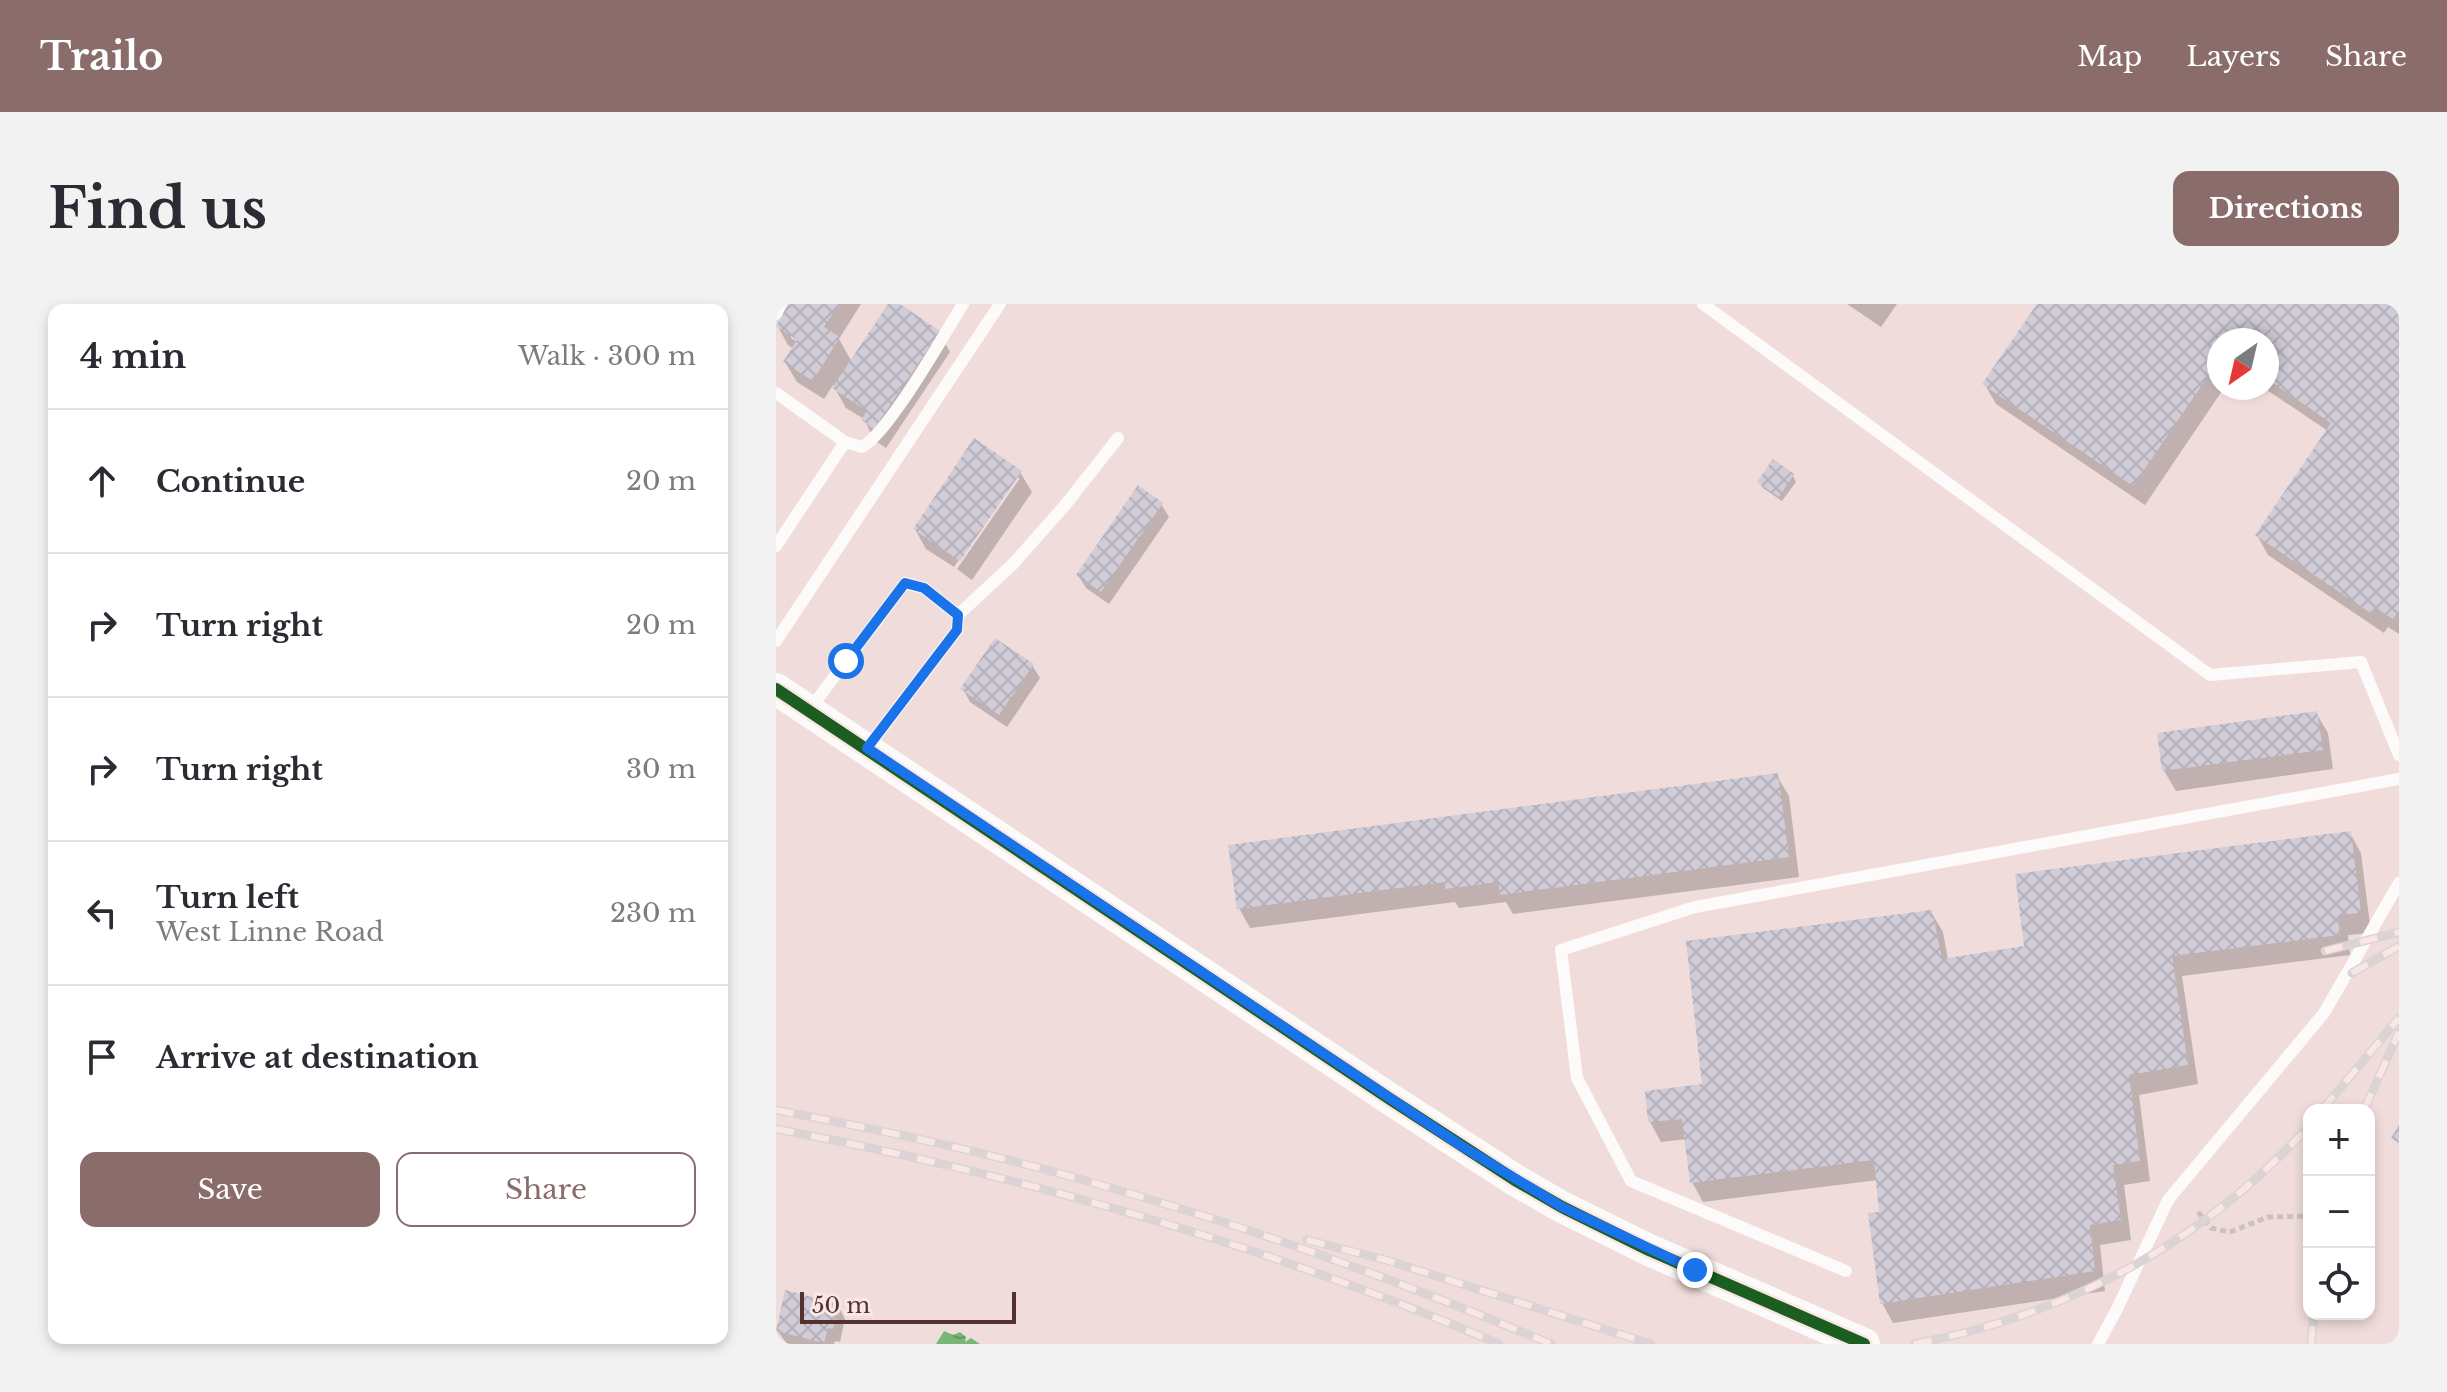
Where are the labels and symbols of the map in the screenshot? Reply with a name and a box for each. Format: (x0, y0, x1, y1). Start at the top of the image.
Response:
north arrow (2207, 328, 2279, 400)
route start (828, 643, 864, 679)
route end (1677, 1252, 1713, 1288)
scale bar (800, 1288, 1016, 1324)

